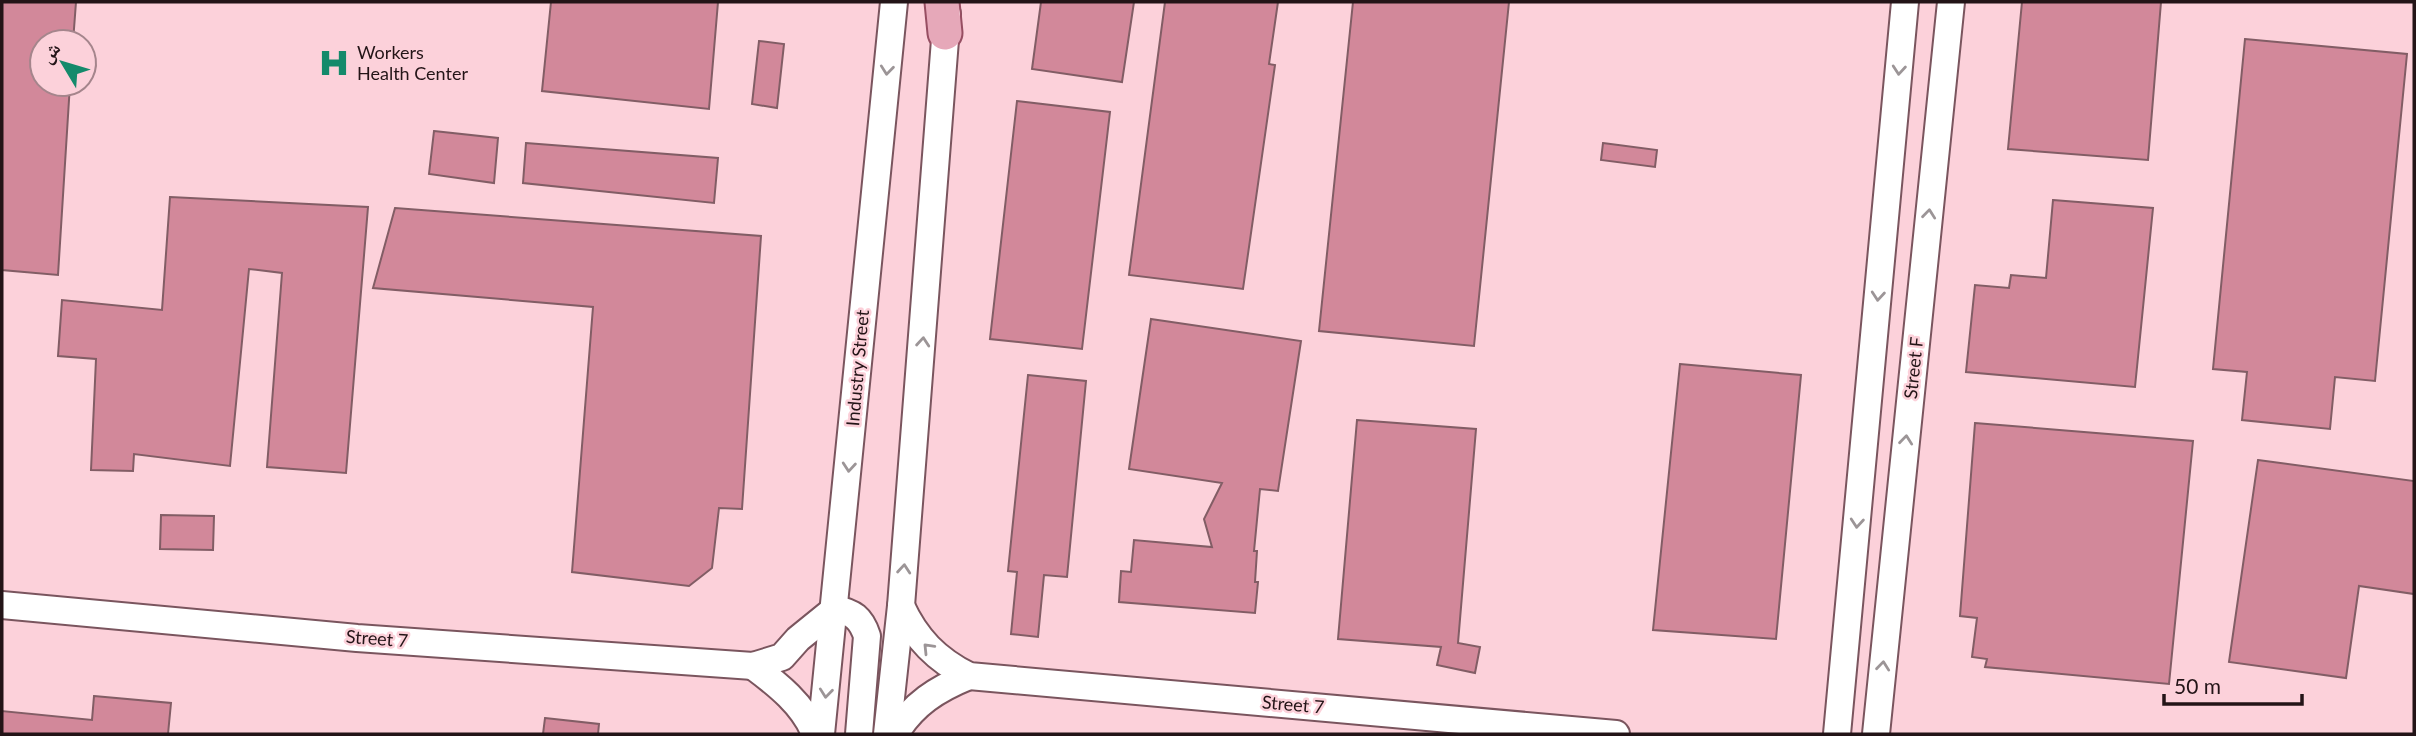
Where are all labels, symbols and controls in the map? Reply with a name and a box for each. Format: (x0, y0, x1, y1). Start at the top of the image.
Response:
north arrow (28, 28, 98, 98)
text: ش (34, 37, 65, 68)
place label: Workers Health Center (357, 41, 468, 84)
hospital icon: Workers Health Center (317, 46, 351, 80)
one-way arrow (880, 64, 895, 75)
one-way arrow (1892, 65, 1907, 76)
one-way arrow (1922, 208, 1937, 219)
one-way arrow (1871, 291, 1886, 302)
street label: Industry Street (841, 308, 873, 427)
one-way arrow (915, 336, 930, 347)
street label: Street F (1899, 336, 1927, 400)
one-way arrow (1899, 434, 1914, 446)
one-way arrow (842, 462, 857, 473)
one-way arrow (1850, 518, 1865, 529)
one-way arrow (896, 563, 911, 574)
street label: Street 7 (345, 625, 409, 651)
one-way arrow (924, 643, 937, 656)
one-way arrow (1876, 661, 1891, 672)
scale bar (2164, 662, 2302, 706)
text: 50 m (2174, 673, 2221, 698)
one-way arrow (819, 688, 834, 699)
street label: Street 7 (1261, 690, 1325, 718)

